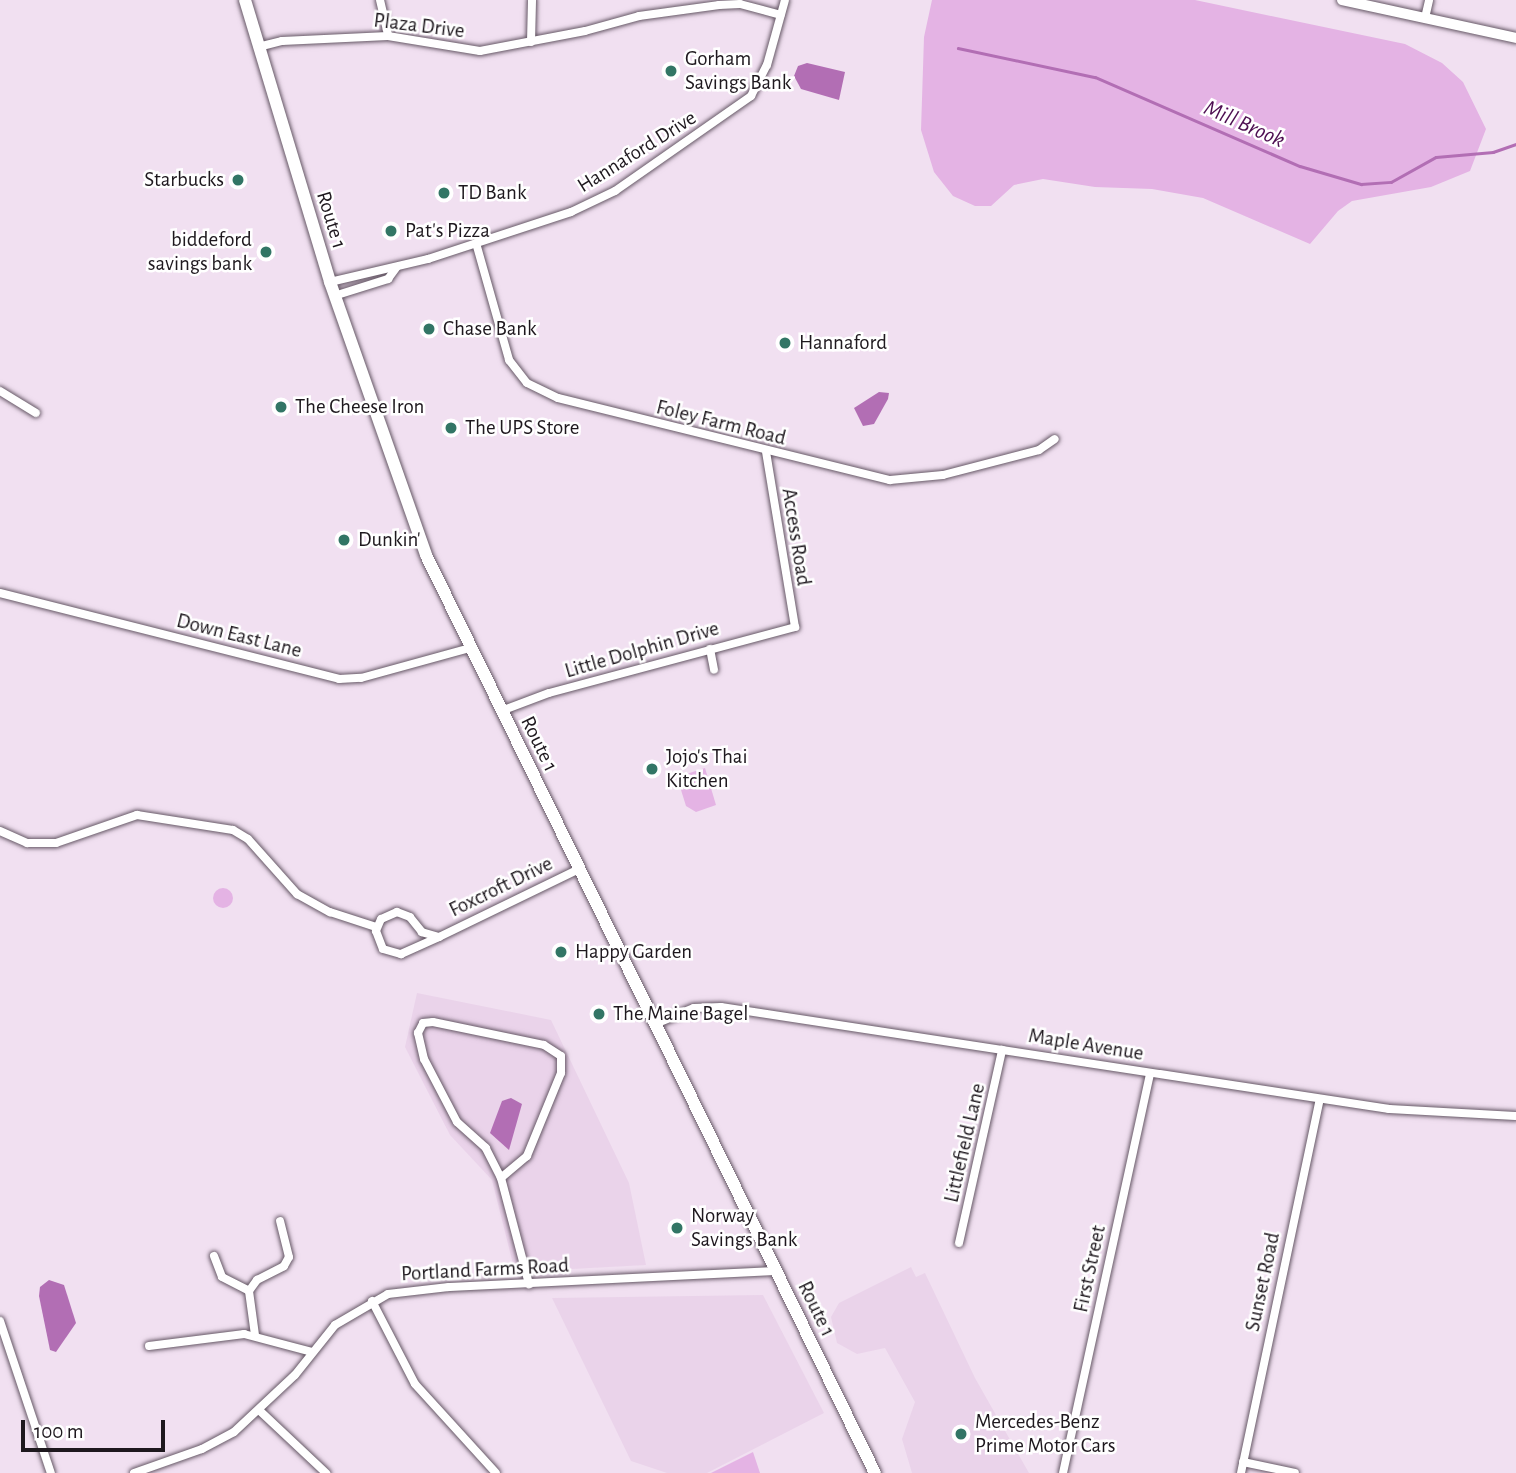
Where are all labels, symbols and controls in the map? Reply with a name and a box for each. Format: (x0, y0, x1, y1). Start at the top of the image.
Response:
street label: Plaza Drive (372, 8, 466, 44)
place label: Gorham Savings Bank (685, 46, 791, 96)
marker: Gorham Savings Bank (663, 63, 679, 79)
water label: Mill Brook (1199, 95, 1289, 155)
street label: Hannaford Drive (573, 105, 701, 199)
place label: Starbucks (144, 167, 224, 193)
marker: Starbucks (230, 172, 246, 188)
place label: TD Bank (458, 180, 527, 206)
marker: TD Bank (436, 185, 452, 201)
street label: Route 1 (310, 188, 352, 252)
place label: Pat's Pizza (405, 218, 490, 244)
marker: Pat's Pizza (383, 223, 399, 239)
place label: biddeford savings bank (148, 227, 252, 277)
marker: biddeford savings bank (258, 244, 274, 260)
place label: Chase Bank (443, 316, 537, 342)
marker: Chase Bank (421, 321, 437, 337)
place label: Hannaford (799, 330, 887, 356)
marker: Hannaford (777, 335, 793, 351)
place label: The Cheese Iron (295, 394, 424, 420)
street label: Foley Farm Road (654, 395, 788, 451)
marker: The Cheese Iron (273, 399, 289, 415)
place label: The UPS Store (465, 415, 579, 441)
marker: The UPS Store (443, 420, 459, 436)
street label: Access Road (776, 486, 816, 588)
place label: Dunkin' (358, 527, 421, 553)
marker: Dunkin' (336, 532, 352, 548)
street label: Down East Lane (174, 608, 304, 664)
street label: Little Dolphin Drive (562, 616, 722, 684)
street label: Route 1 (515, 712, 563, 776)
place label: Jojo's Thai Kitchen (666, 744, 748, 794)
marker: Jojo's Thai Kitchen (644, 761, 660, 777)
street label: Foxcroft Drive (445, 851, 557, 923)
place label: Happy Garden (575, 939, 692, 965)
marker: Happy Garden (553, 944, 569, 960)
place label: The Maine Bagel (613, 1001, 748, 1027)
marker: The Maine Bagel (591, 1006, 607, 1022)
street label: Maple Avenue (1027, 1023, 1145, 1067)
street label: Littlefield Lane (939, 1081, 991, 1205)
place label: Norway Savings Bank (691, 1203, 797, 1253)
marker: Norway Savings Bank (669, 1220, 685, 1236)
street label: First Street (1068, 1223, 1112, 1315)
street label: Sunset Road (1240, 1230, 1286, 1334)
street label: Portland Farms Road (400, 1253, 570, 1287)
street label: Route 1 (792, 1277, 840, 1341)
scale bar (24, 1406, 168, 1450)
place label: Mercedes-Benz Prime Motor Cars (975, 1409, 1116, 1459)
text: 100 m (34, 1421, 84, 1442)
marker: Mercedes-Benz Prime Motor Cars (953, 1426, 969, 1442)

